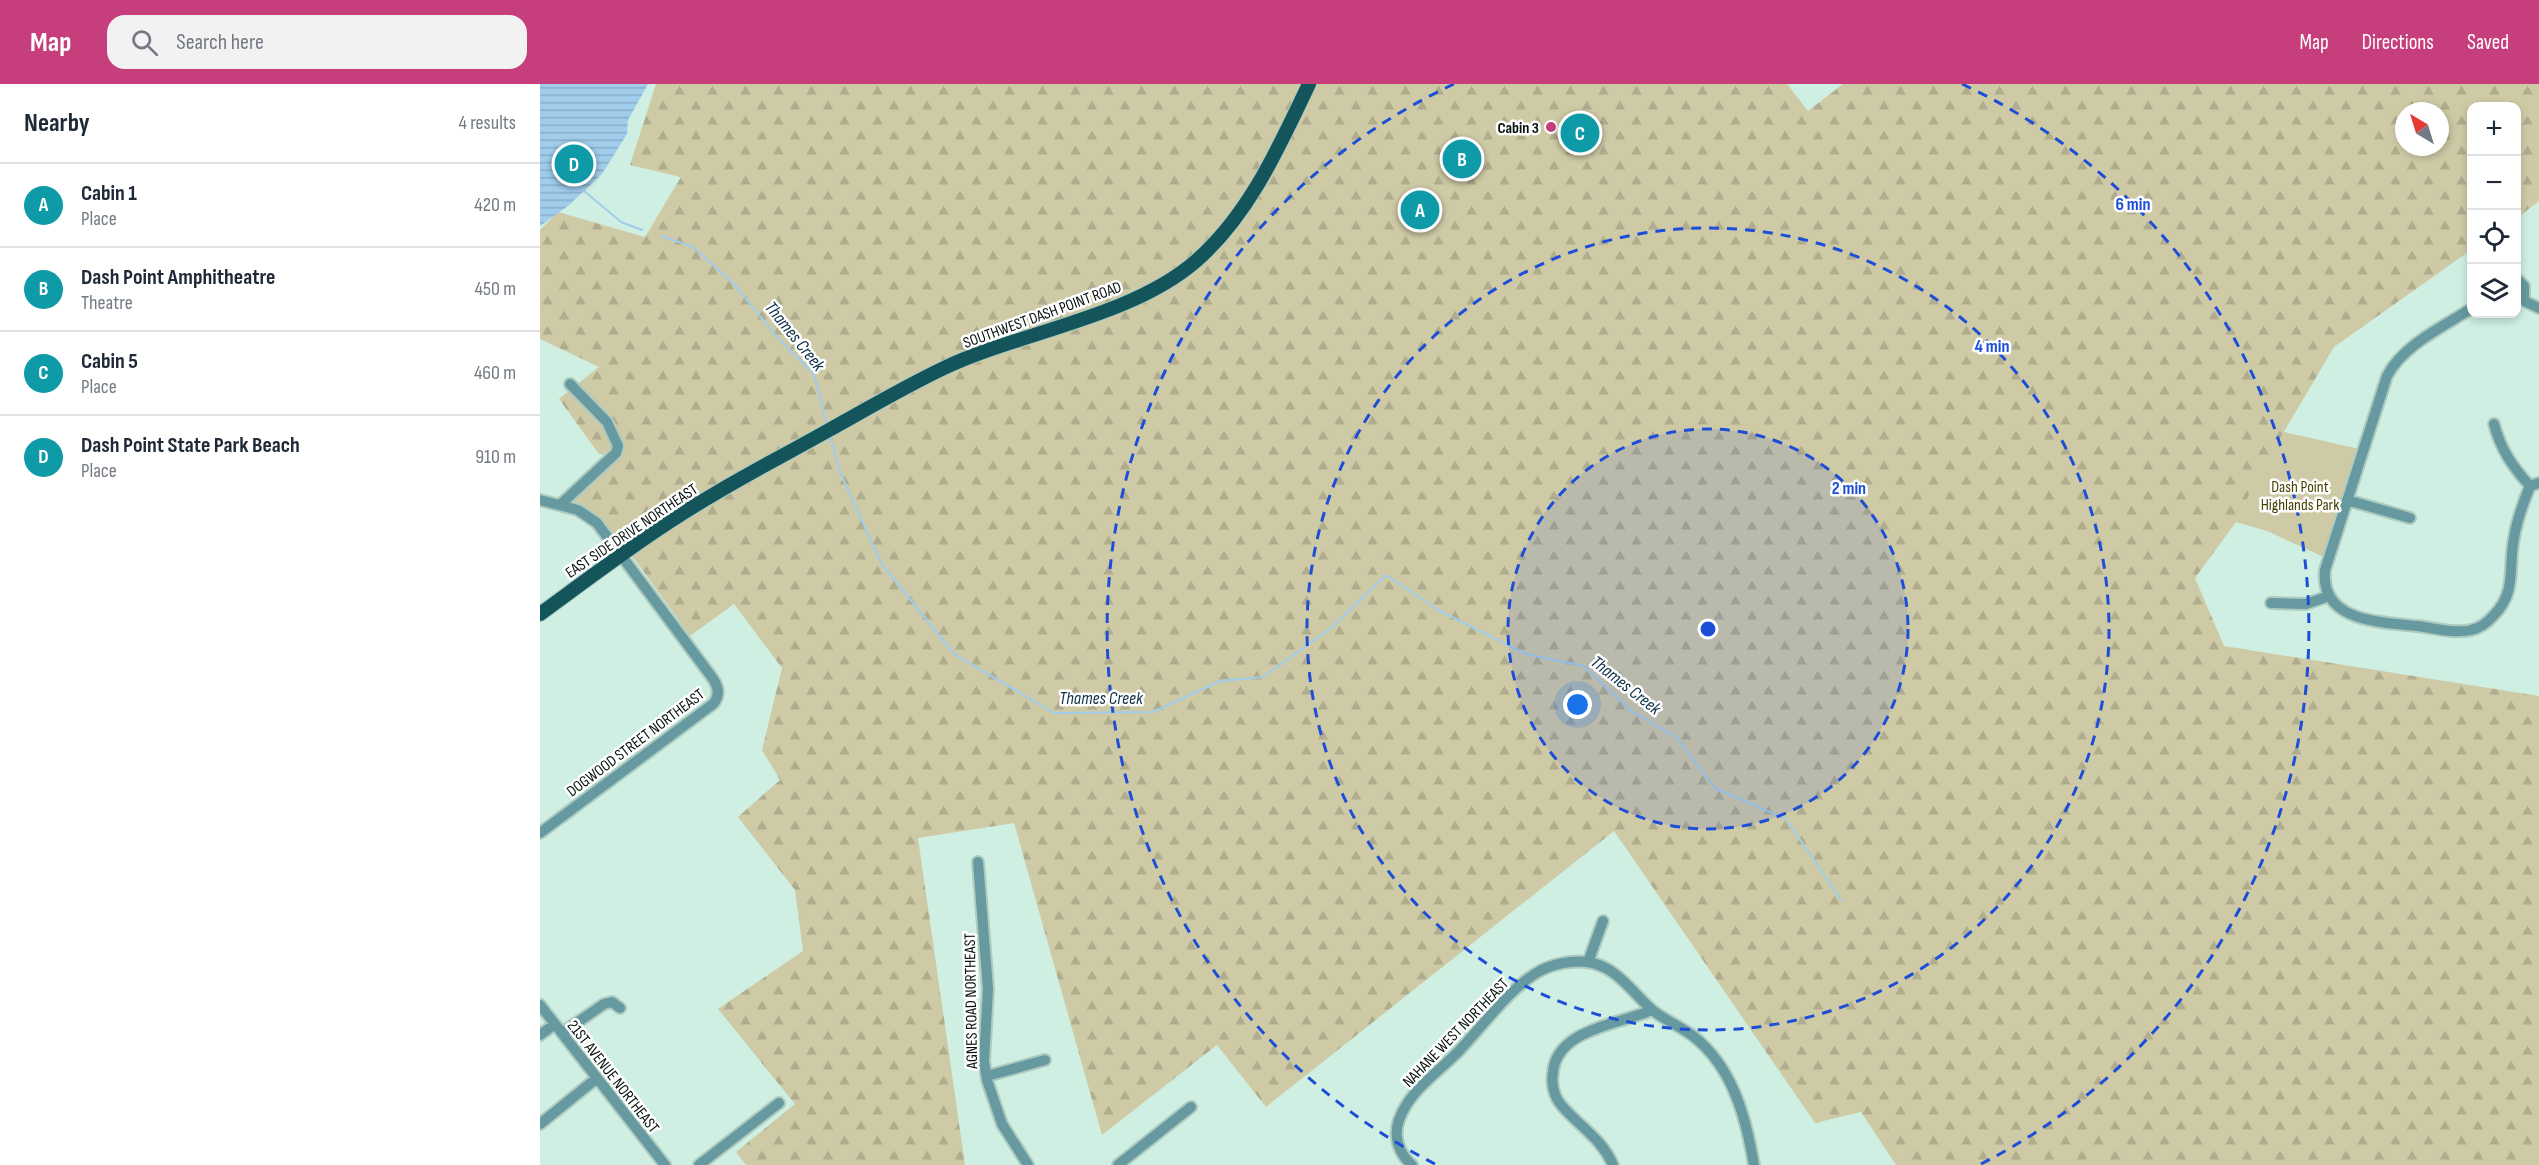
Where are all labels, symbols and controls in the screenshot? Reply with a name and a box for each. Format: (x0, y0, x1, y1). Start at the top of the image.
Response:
search box (107, 15, 527, 69)
text: Map (30, 26, 71, 59)
icon: search (128, 26, 161, 59)
text: Search here (176, 29, 264, 56)
text: Map (2299, 30, 2329, 55)
text: Directions (2362, 30, 2434, 55)
text: Saved (2467, 30, 2509, 55)
north arrow (2395, 102, 2449, 156)
map controls (2467, 102, 2521, 318)
button: + (2467, 102, 2521, 156)
text: Nearby (24, 108, 90, 139)
pin: C (1560, 110, 1600, 156)
text: 4 results (459, 111, 516, 135)
place label: Cabin 3 (1497, 119, 1539, 138)
marker: Cabin 3 (1544, 120, 1558, 134)
pin: B (1442, 136, 1482, 182)
pin: D (555, 142, 594, 187)
button: − (2467, 156, 2521, 210)
text: Cabin 1 (81, 180, 137, 207)
pin: A (1400, 188, 1440, 232)
text: A (39, 193, 48, 217)
text: 420 m (474, 193, 516, 217)
text: 6 min (2116, 194, 2150, 215)
text: Place (81, 207, 117, 231)
button: locate (2467, 210, 2521, 264)
text: Dash Point Amphitheatre (81, 264, 275, 291)
button: layers (2467, 264, 2521, 318)
text: B (39, 277, 48, 301)
text: 450 m (475, 277, 516, 301)
street label: SOUTHWEST DASH POINT ROAD (961, 278, 1124, 353)
text: Theatre (81, 291, 133, 315)
water label: Thames Creek (760, 297, 830, 376)
text: 4 min (1975, 336, 2009, 357)
text: Cabin 5 (81, 348, 138, 375)
text: C (38, 361, 49, 385)
text: 460 m (474, 361, 516, 385)
text: Place (81, 375, 117, 399)
text: Dash Point State Park Beach (81, 432, 300, 459)
text: D (38, 445, 49, 469)
text: 910 m (475, 445, 516, 469)
text: Place (81, 459, 117, 483)
text: 2 min (1832, 478, 1866, 499)
park label: Dash Point Highlands Park (2261, 478, 2339, 515)
street label: EAST SIDE DRIVE NORTHEAST (562, 480, 702, 583)
centre of rings (1698, 619, 1718, 639)
water label: Thames Creek (1586, 651, 1666, 720)
street label: DOGWOOD STREET NORTHEAST (563, 685, 709, 801)
water label: Thames Creek (1059, 688, 1144, 709)
your location (1563, 690, 1592, 719)
street label: AGNES ROAD NORTHEAST (961, 933, 982, 1070)
street label: NAHANE WEST NORTHEAST (1399, 974, 1513, 1092)
street label: 21ST AVENUE NORTHEAST (563, 1017, 663, 1137)

